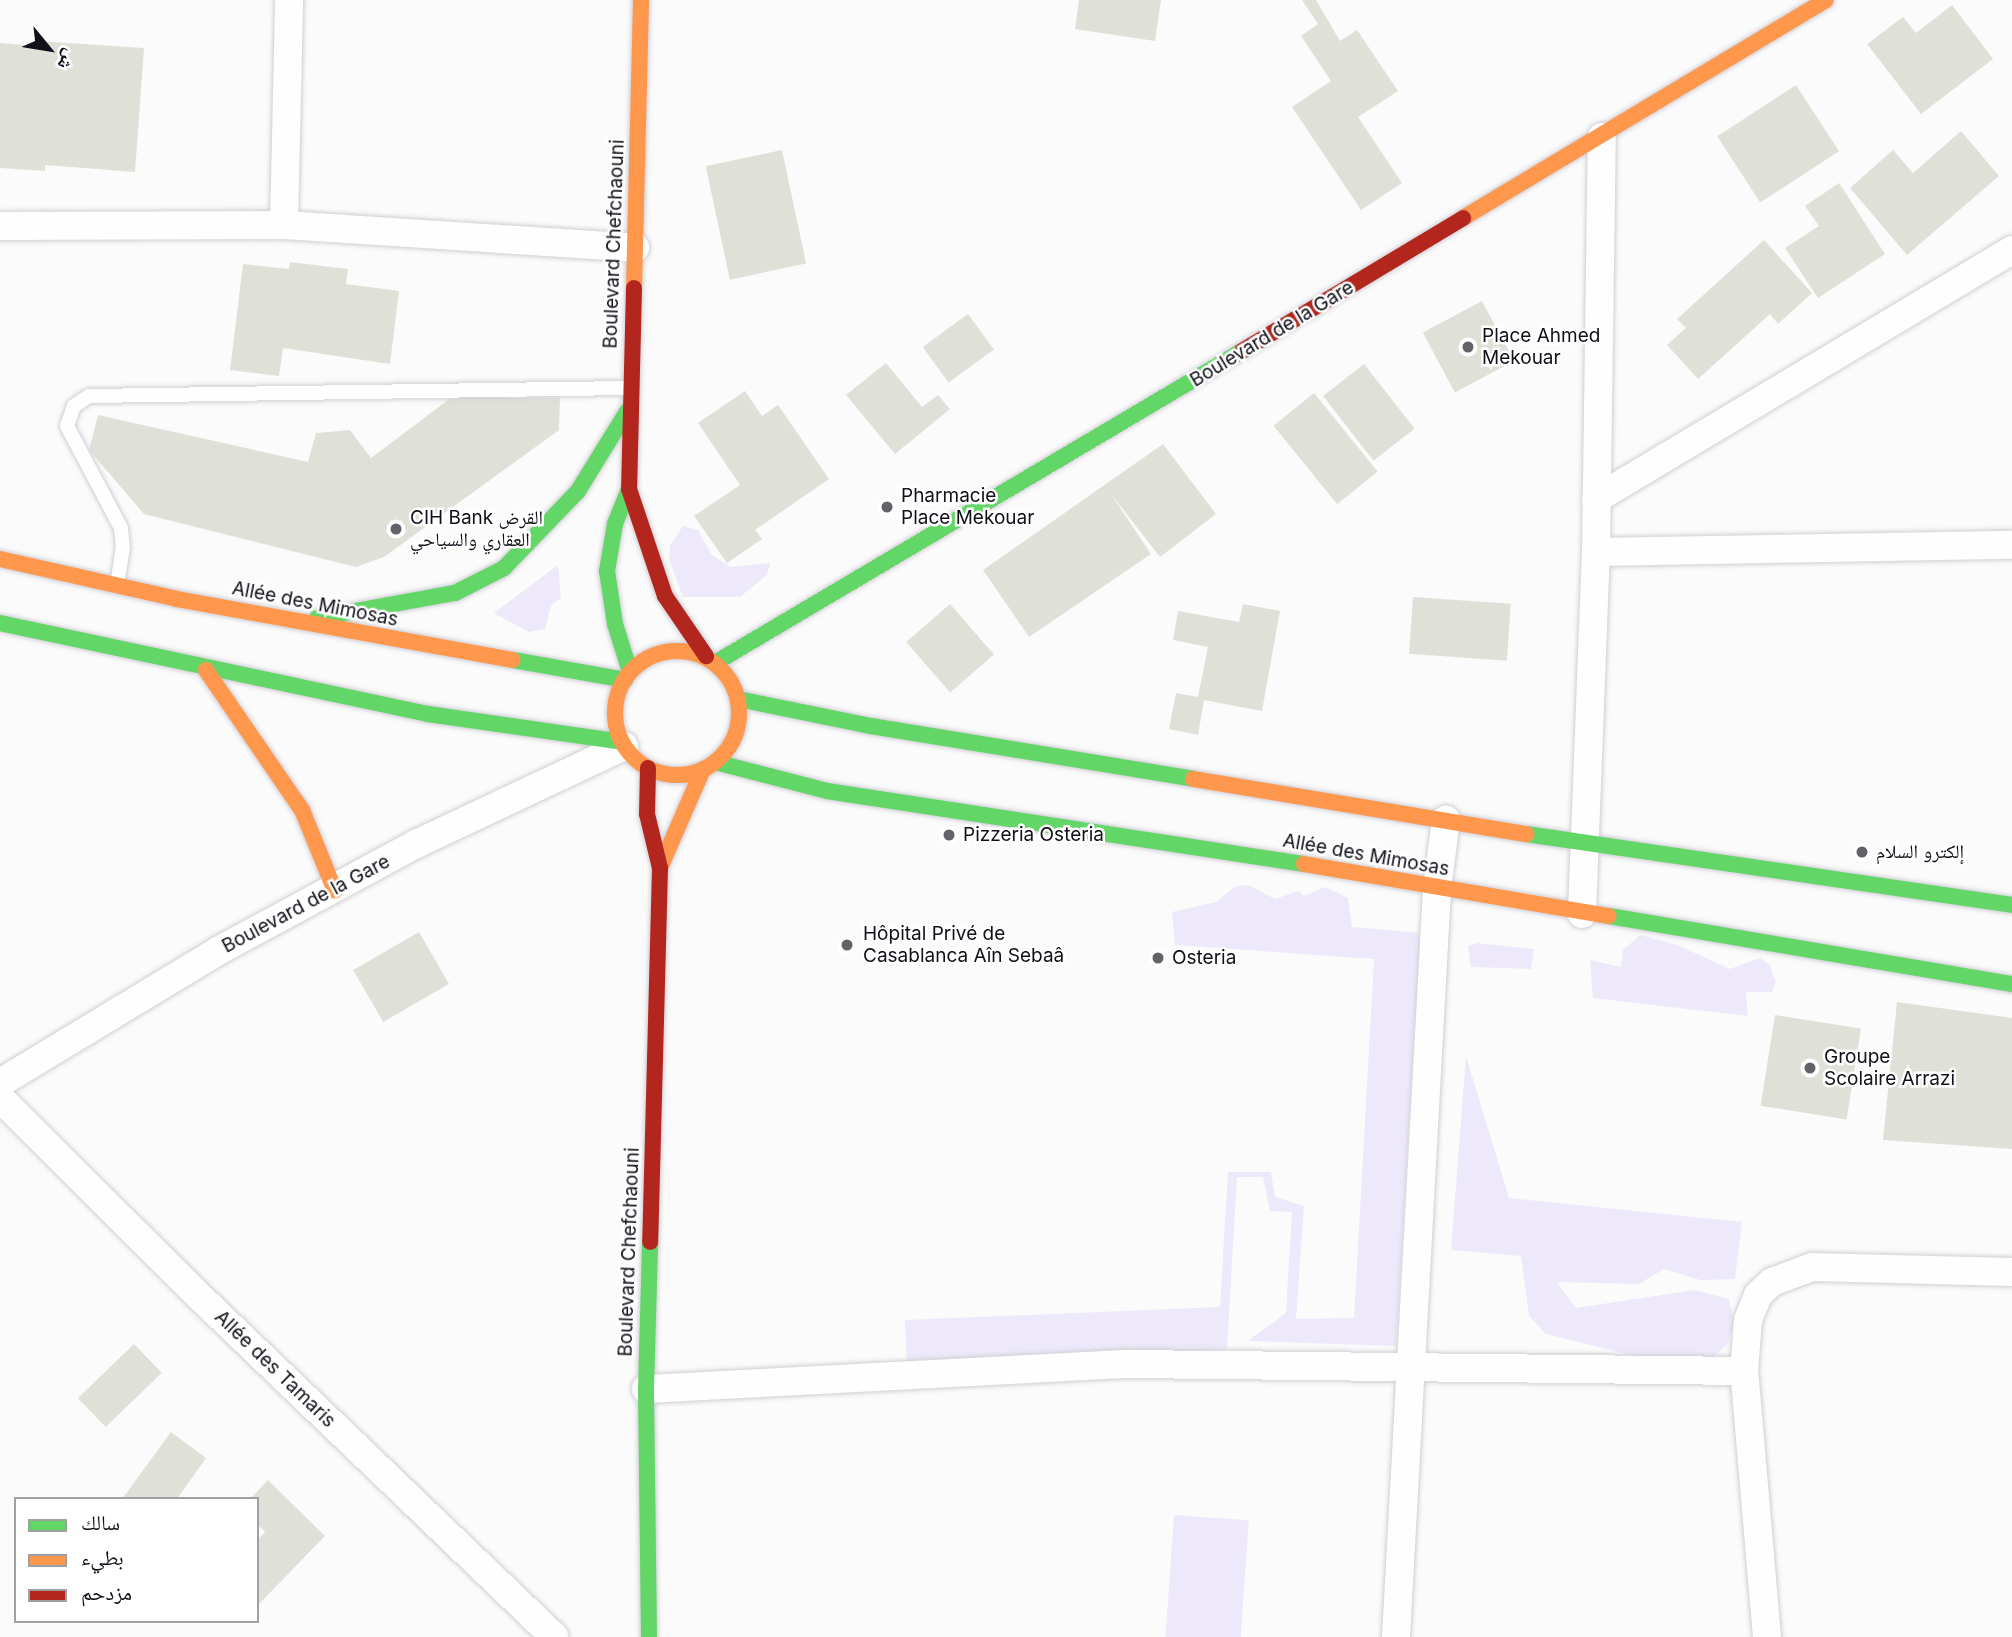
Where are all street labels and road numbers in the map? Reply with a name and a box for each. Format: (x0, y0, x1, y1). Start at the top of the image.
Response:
street label: Boulevard Chefchaouni (599, 139, 629, 349)
street label: Boulevard de la Gare (1186, 276, 1358, 392)
street label: Allée des Mimosas (230, 577, 400, 631)
street label: Allée des Mimosas (1281, 829, 1451, 881)
street label: Boulevard de la Gare (218, 850, 394, 958)
street label: Boulevard Chefchaouni (614, 1147, 644, 1357)
street label: Allée des Tamaris (210, 1306, 340, 1432)

